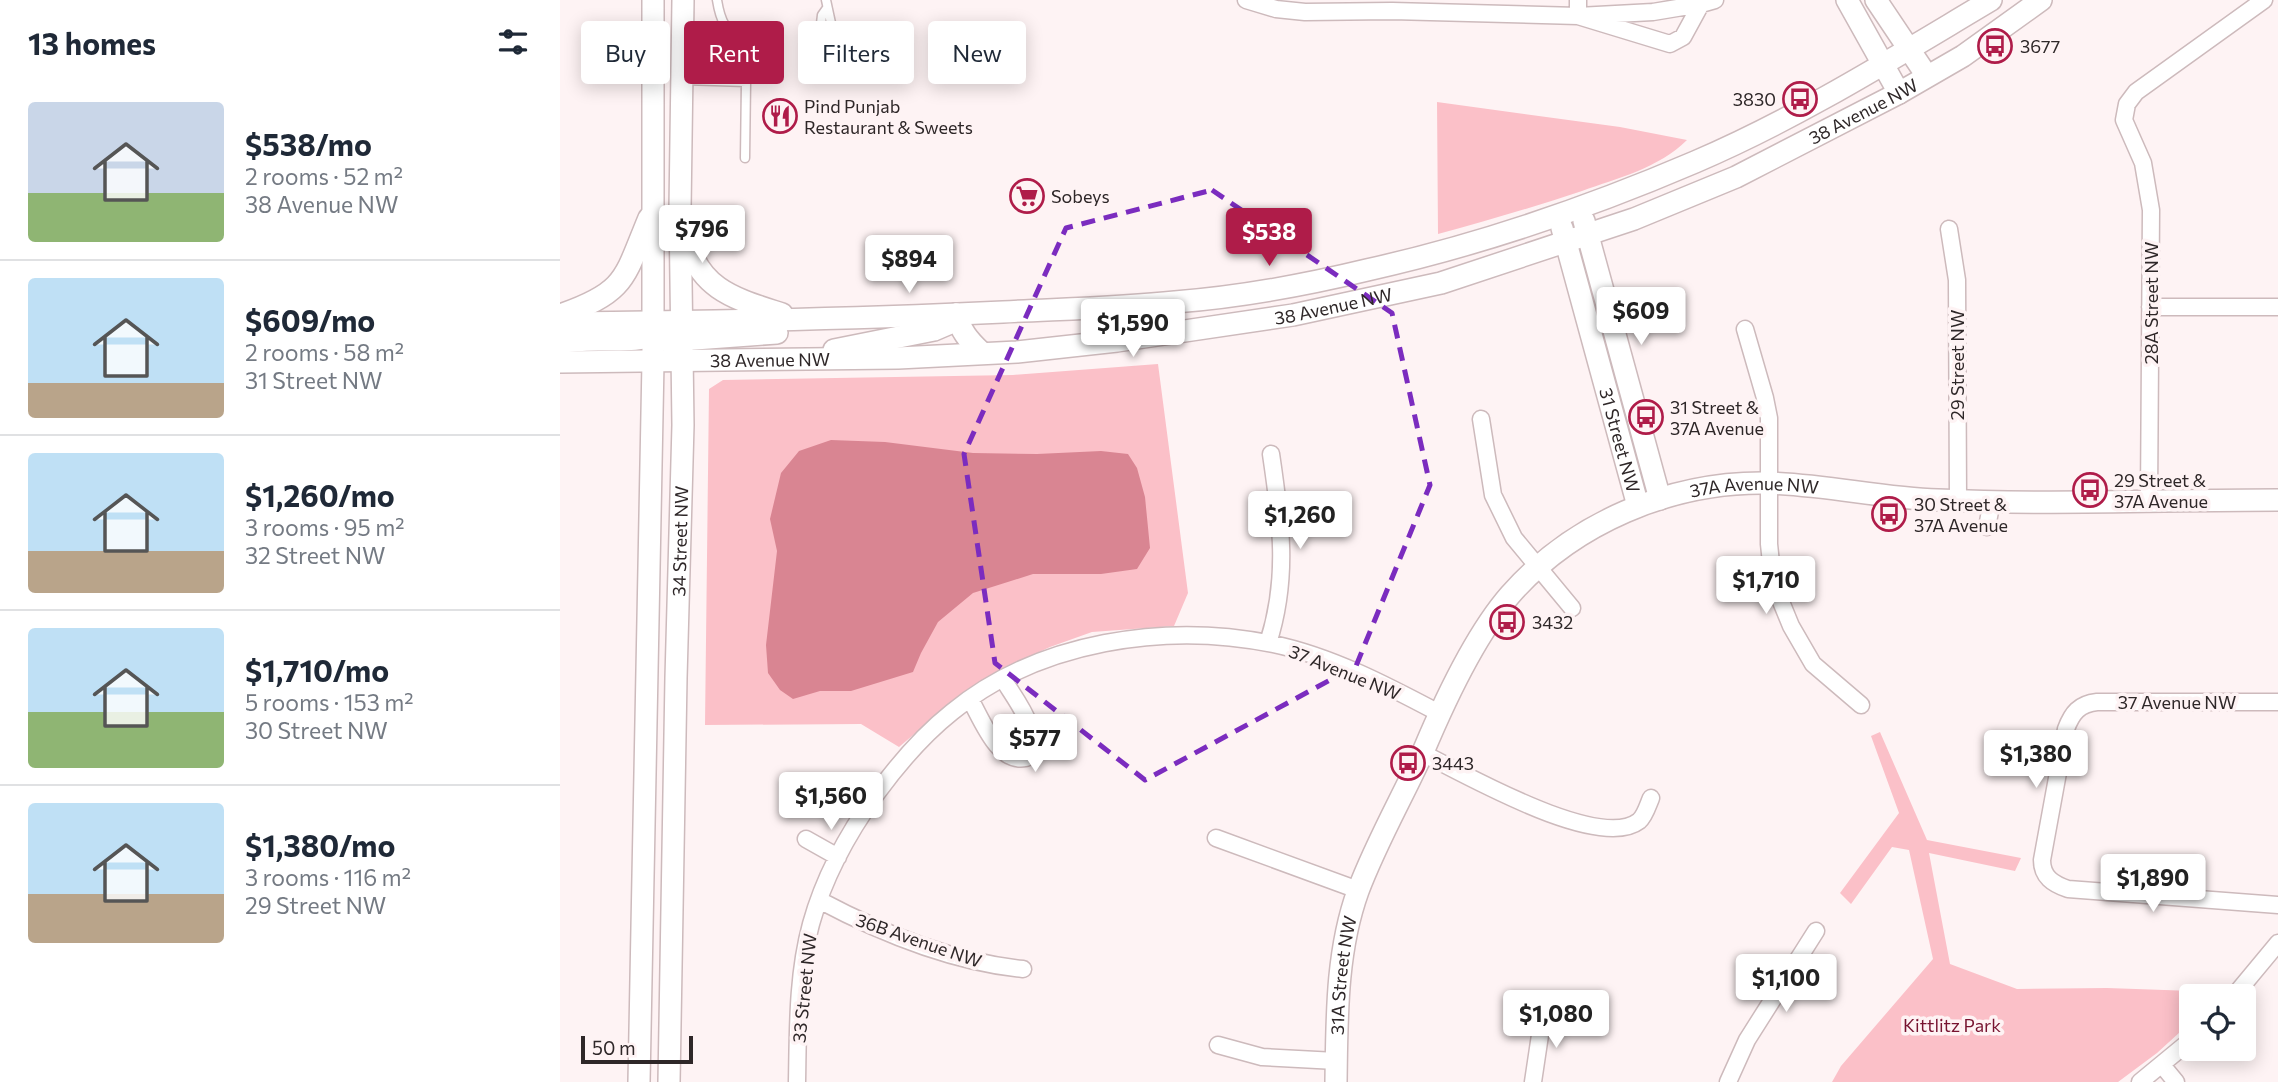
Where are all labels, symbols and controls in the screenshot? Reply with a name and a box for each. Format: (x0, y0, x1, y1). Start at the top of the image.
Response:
chip: Buy (581, 21, 670, 84)
chip: Rent (684, 21, 784, 84)
chip: Filters (798, 21, 914, 84)
chip: New (928, 21, 1026, 84)
icon: filters (494, 23, 532, 61)
text: 13 homes (28, 24, 156, 61)
bus stop icon: 3677 (1976, 27, 2014, 65)
place label: 3677 (2020, 35, 2060, 57)
street label: 38 Avenue NW (1805, 73, 1922, 149)
bus stop icon: 3830 (1781, 80, 1819, 118)
place label: 3830 (1733, 88, 1776, 110)
place label: Pind Punjab Restaurant & Sweets (804, 95, 973, 138)
restaurant icon: Pind Punjab Restaurant & Sweets (761, 97, 799, 135)
text: $538/mo (245, 125, 372, 162)
icon: home (84, 130, 168, 214)
text: 2 rooms · 52 m² (245, 162, 403, 190)
supermarket icon: Sobeys (1008, 177, 1046, 215)
place label: Sobeys (1051, 185, 1110, 207)
text: 38 Avenue NW (245, 190, 398, 218)
pin: $796 (661, 205, 743, 265)
pin: $538 (1228, 208, 1310, 268)
text: $796 (675, 214, 729, 242)
text: $538 (1242, 217, 1296, 245)
pin: $894 (868, 236, 950, 295)
street label: 28A Street NW (2140, 242, 2162, 364)
text: $894 (881, 244, 937, 272)
street label: 38 Avenue NW (1273, 283, 1394, 329)
pin: $609 (1600, 288, 1682, 347)
text: $609 (1613, 296, 1669, 324)
pin: $1,590 (1076, 300, 1190, 359)
text: $609/mo (245, 301, 375, 338)
icon: home (84, 306, 168, 390)
text: $1,590 (1097, 308, 1169, 336)
street label: 29 Street NW (1946, 310, 1968, 420)
text: 2 rooms · 58 m² (245, 338, 404, 366)
street label: 38 Avenue NW (710, 348, 830, 371)
text: 31 Street NW (245, 366, 383, 394)
street label: 31 Street NW (1595, 385, 1645, 495)
place label: 31 Street & 37A Avenue (1670, 396, 1764, 439)
bus stop icon: 31 Street & 37A Avenue (1627, 398, 1665, 436)
place label: 29 Street & 37A Avenue (2114, 469, 2208, 512)
bus stop icon: 29 Street & 37A Avenue (2071, 471, 2109, 509)
street label: 37A Avenue NW (1688, 472, 1820, 502)
text: $1,260/mo (245, 476, 395, 513)
icon: home (84, 481, 168, 565)
street label: 34 Street NW (667, 485, 692, 597)
pin: $1,260 (1243, 491, 1357, 551)
place label: 30 Street & 37A Avenue (1914, 493, 2008, 536)
bus stop icon: 30 Street & 37A Avenue (1870, 495, 1908, 533)
text: $1,260 (1264, 500, 1336, 528)
text: 3 rooms · 95 m² (245, 513, 404, 541)
text: 32 Street NW (245, 541, 385, 569)
pin: $1,710 (1709, 556, 1823, 616)
text: $1,710 (1732, 565, 1800, 593)
bus stop icon: 3432 (1488, 603, 1526, 641)
place label: 3432 (1532, 611, 1573, 633)
street label: 37 Avenue NW (1286, 640, 1404, 704)
text: $1,710/mo (245, 651, 389, 688)
icon: home (84, 656, 168, 740)
text: 5 rooms · 153 m² (245, 688, 414, 716)
street label: 37 Avenue NW (2118, 691, 2236, 713)
pin: $577 (994, 714, 1076, 774)
text: 30 Street NW (245, 716, 388, 744)
text: $577 (1009, 723, 1061, 751)
pin: $1,380 (1979, 730, 2093, 790)
text: $1,380 (2000, 739, 2072, 767)
bus stop icon: 3443 (1389, 744, 1427, 782)
place label: 3443 (1432, 752, 1474, 774)
pin: $1,560 (774, 772, 888, 832)
text: $1,560 (795, 781, 867, 809)
text: $1,380/mo (245, 826, 395, 863)
icon: home (84, 831, 168, 915)
pin: $1,890 (2096, 855, 2210, 914)
text: 3 rooms · 116 m² (245, 863, 411, 891)
text: $1,890 (2117, 863, 2189, 891)
text: 29 Street NW (245, 891, 386, 919)
street label: 36B Avenue NW (853, 908, 985, 972)
street label: 31A Street NW (1326, 913, 1361, 1035)
street label: 33 Street NW (787, 932, 821, 1044)
pin: $1,100 (1729, 954, 1843, 1014)
text: $1,100 (1752, 963, 1820, 991)
map controls (2179, 984, 2256, 1061)
button: locate (2179, 984, 2256, 1061)
pin: $1,080 (1499, 990, 1613, 1050)
text: $1,080 (1519, 999, 1593, 1027)
park label: Kittlitz Park (1903, 1014, 2001, 1036)
scale bar (581, 1033, 693, 1065)
text: 50 m (592, 1036, 636, 1059)

